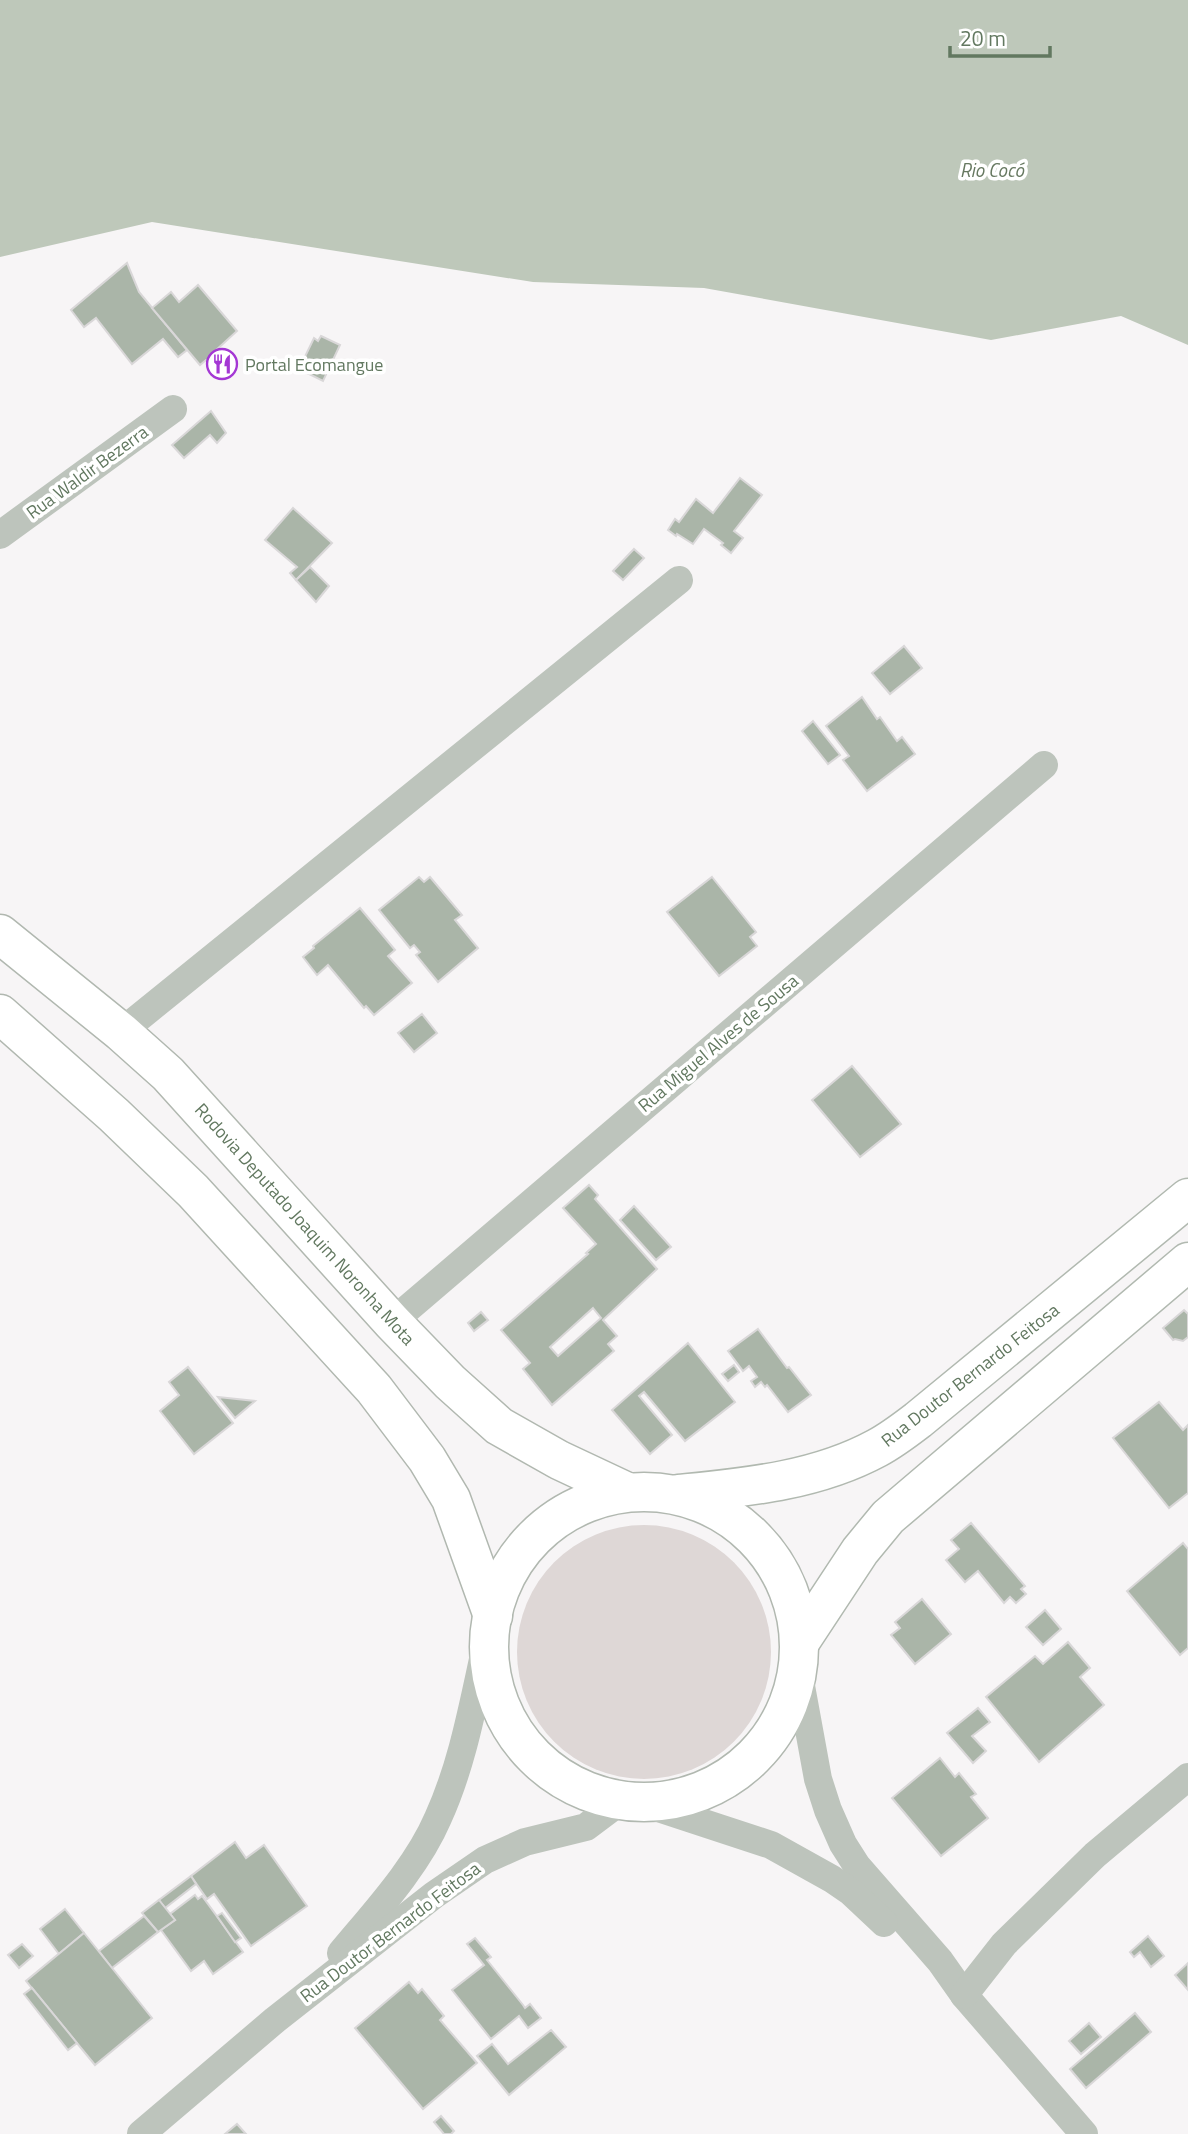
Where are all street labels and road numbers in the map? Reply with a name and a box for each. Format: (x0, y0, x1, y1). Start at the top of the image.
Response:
street label: Rua Waldir Bezerra (20, 418, 154, 526)
street label: Rua Miguel Alves de Sousa (632, 968, 804, 1118)
street label: Rodovia Deputado Joaquim Noronha Mota (189, 1097, 421, 1351)
street label: Rua Doutor Bernardo Feitosa (875, 1297, 1065, 1453)
street label: Rua Doutor Bernardo Feitosa (294, 1855, 486, 2009)

